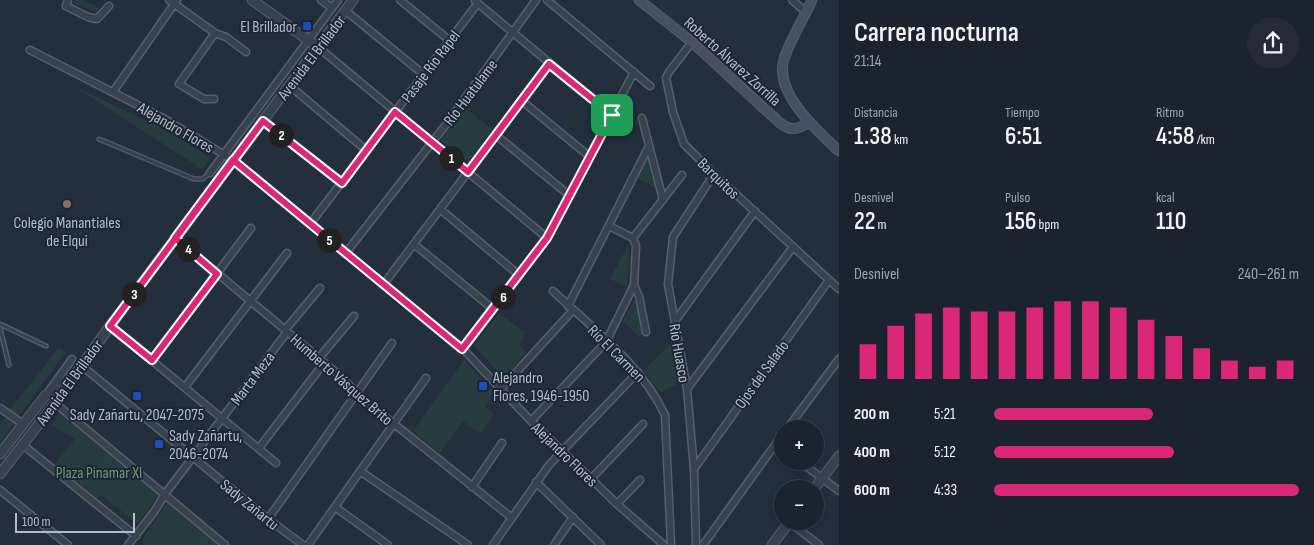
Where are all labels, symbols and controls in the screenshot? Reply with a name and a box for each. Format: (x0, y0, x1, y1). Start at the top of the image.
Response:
street label: Avenida El Brillador (274, 11, 350, 105)
street label: Roberto Álvarez Zorrilla (680, 14, 784, 111)
text: Carrera nocturna (854, 16, 1019, 49)
button: share (1247, 17, 1299, 69)
place label: El Brillador (240, 18, 297, 37)
marker: El Brillador (301, 20, 313, 32)
street label: Pasaje Río Rapel (398, 27, 464, 107)
text: 21:14 (854, 52, 882, 71)
street label: Río Huatulame (440, 56, 502, 130)
pin (591, 94, 633, 136)
street label: Alejandro Flores (133, 98, 217, 158)
icon: arrive (598, 101, 626, 129)
text: Distancia (854, 104, 898, 121)
text: Tiempo (1005, 104, 1040, 121)
text: Ritmo (1156, 104, 1184, 121)
text: 1.38 (854, 121, 892, 152)
text: 6:51 (1005, 121, 1042, 152)
text: 4:58 (1156, 121, 1194, 152)
pin: 2 (268, 122, 294, 148)
text: 2 (278, 127, 285, 144)
text: km (892, 131, 908, 148)
text: /km (1194, 131, 1215, 148)
pin: 1 (438, 146, 464, 170)
text: 1 (449, 150, 454, 167)
street label: Barquitos (693, 154, 743, 204)
text: Desnivel (854, 189, 894, 206)
text: Pulso (1005, 189, 1030, 206)
text: kcal (1156, 189, 1175, 206)
marker: Colegio Manantiales de Elqui (61, 198, 73, 210)
text: 22 (854, 206, 875, 237)
text: 156 (1005, 206, 1036, 237)
text: 110 (1156, 206, 1186, 237)
place label: Colegio Manantiales de Elqui (13, 214, 121, 251)
text: m (875, 216, 887, 233)
text: bpm (1036, 216, 1059, 233)
pin: 5 (316, 228, 342, 252)
text: 5 (326, 232, 333, 249)
pin: 4 (176, 236, 200, 262)
text: 4 (185, 241, 192, 258)
text: Desnivel (854, 265, 899, 284)
text: 240–261 m (1238, 265, 1299, 284)
pin: 3 (122, 282, 146, 306)
pin: 6 (490, 284, 516, 310)
text: 3 (131, 286, 138, 303)
text: 6 (500, 289, 507, 306)
street label: Río El Carmen (583, 321, 649, 387)
street label: Río Huasco (664, 322, 693, 384)
street label: Humberto Vásquez Brito (286, 330, 396, 430)
street label: Avenida El Brillador (32, 336, 108, 430)
street label: Ojos del Salado (731, 337, 793, 413)
street label: Marta Meza (227, 349, 279, 409)
place label: Alejandro Flores, 1946-1950 (492, 369, 589, 406)
marker: Alejandro Flores, 1946-1950 (477, 380, 489, 392)
marker: Sady Zañartu, 2047-2075 (131, 390, 143, 402)
text: 200 m (854, 405, 889, 424)
text: 5:21 (934, 405, 956, 424)
place label: Sady Zañartu, 2047-2075 (70, 406, 204, 425)
street label: Alejandro Flores (526, 418, 601, 492)
map controls (774, 420, 824, 530)
button: + (774, 420, 824, 470)
place label: Sady Zañartu, 2046-2074 (169, 427, 242, 464)
marker: Sady Zañartu, 2046-2074 (153, 438, 165, 450)
text: 400 m (854, 443, 890, 462)
text: 5:12 (934, 443, 956, 462)
park label: Plaza Pinamar XI (56, 464, 142, 483)
street label: Sady Zañartu (216, 476, 282, 535)
button: − (774, 480, 824, 530)
text: 600 m (854, 481, 890, 500)
text: 4:33 (934, 481, 957, 500)
scale bar (15, 510, 135, 533)
text: 100 m (22, 513, 51, 530)

